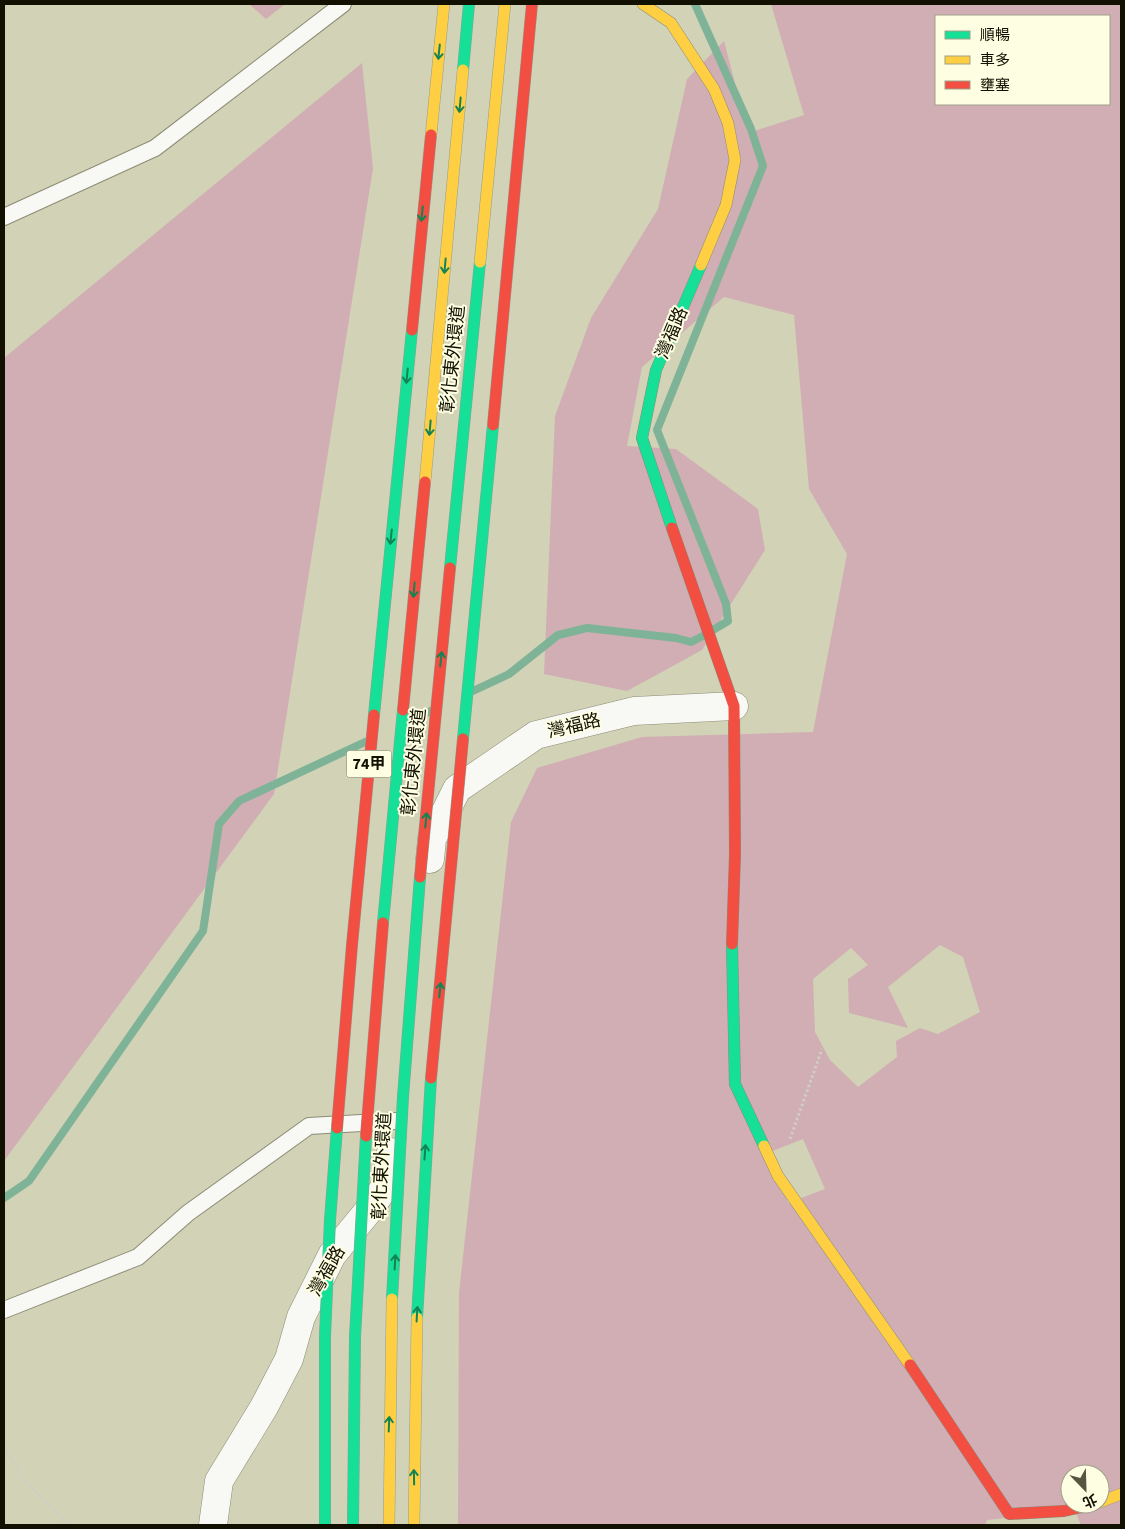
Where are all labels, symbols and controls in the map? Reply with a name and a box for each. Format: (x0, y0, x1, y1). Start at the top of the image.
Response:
legend (935, 15, 1110, 105)
text: 順暢 (980, 25, 1010, 46)
one-way arrow (434, 44, 443, 60)
text: 車多 (980, 50, 1010, 71)
text: 壅塞 (980, 75, 1010, 96)
one-way arrow (455, 96, 465, 112)
one-way arrow (418, 206, 427, 222)
one-way arrow (440, 258, 450, 274)
street label: 灣福路 (650, 303, 694, 363)
street label: 彰化東外環道 (435, 304, 471, 414)
one-way arrow (402, 367, 412, 383)
one-way arrow (425, 420, 434, 436)
one-way arrow (386, 529, 396, 545)
one-way arrow (410, 582, 419, 598)
one-way arrow (437, 651, 446, 667)
street label: 彰化東外環道 (396, 707, 432, 817)
street label: 灣福路 (545, 708, 603, 744)
road number: 74甲 (346, 751, 392, 778)
one-way arrow (421, 813, 431, 829)
one-way arrow (436, 982, 445, 998)
street label: 彰化東外環道 (367, 1111, 397, 1221)
one-way arrow (421, 1144, 430, 1160)
street label: 灣福路 (303, 1241, 351, 1301)
one-way arrow (391, 1254, 400, 1270)
one-way arrow (412, 1306, 421, 1322)
one-way arrow (384, 1416, 394, 1432)
north arrow (1060, 1464, 1110, 1514)
one-way arrow (409, 1469, 419, 1485)
text: 北 (1079, 1488, 1100, 1512)

